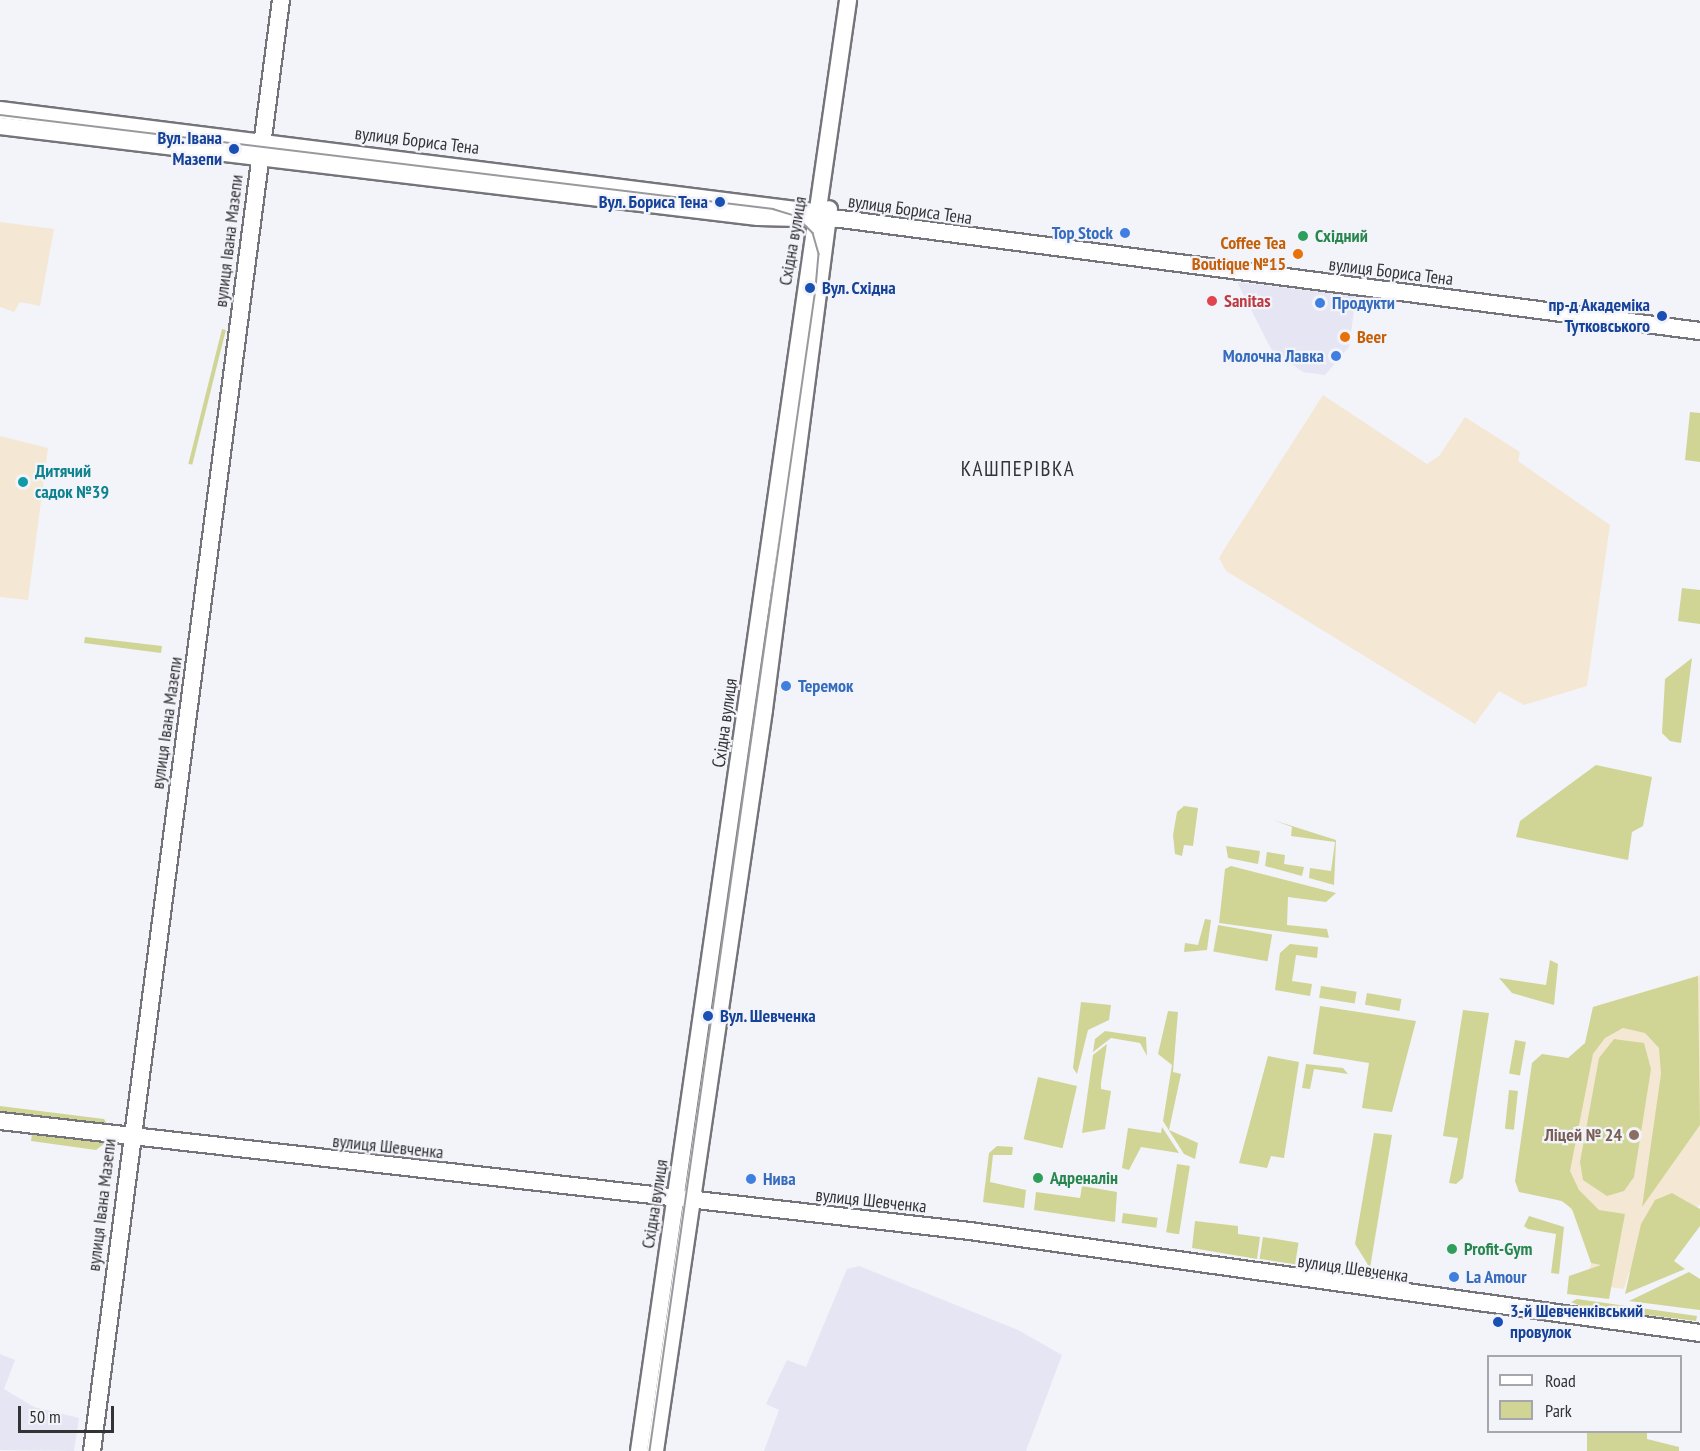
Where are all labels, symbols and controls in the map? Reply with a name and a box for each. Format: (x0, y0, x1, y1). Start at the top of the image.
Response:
street label: вулиця Бориса Тена (353, 123, 481, 159)
place label: Вул. Івана Мазепи (156, 128, 222, 170)
marker: Вул. Івана Мазепи (227, 142, 241, 156)
street label: вулиця Івана Мазепи (210, 174, 248, 308)
place label: Вул. Бориса Тена (597, 191, 708, 213)
street label: вулиця Бориса Тена (846, 191, 974, 229)
marker: Вул. Бориса Тена (713, 195, 727, 209)
street label: Східна вулиця (775, 195, 811, 287)
place label: Top Stock (1052, 222, 1113, 244)
place label: Східний (1315, 225, 1368, 247)
marker: Top Stock (1118, 226, 1132, 240)
marker: Східний (1296, 229, 1310, 243)
place label: Coffee Tea Boutique №15 (1192, 233, 1286, 276)
marker: Coffee Tea Boutique №15 (1291, 247, 1305, 261)
street label: вулиця Бориса Тена (1327, 254, 1455, 290)
place label: Вул. Східна (822, 277, 897, 299)
marker: Вул. Східна (803, 281, 817, 295)
place label: Sanitas (1224, 290, 1270, 312)
place label: Продукти (1332, 292, 1395, 314)
marker: Sanitas (1205, 294, 1219, 308)
place label: пр-д Академіка Тутковського (1548, 295, 1650, 338)
marker: Продукти (1313, 296, 1327, 310)
marker: пр-д Академіка Тутковського (1655, 309, 1669, 323)
place label: Beer (1357, 326, 1387, 348)
marker: Beer (1338, 330, 1352, 344)
place label: Молочна Лавка (1223, 345, 1324, 367)
marker: Молочна Лавка (1329, 349, 1343, 363)
district label: КАШПЕРІВКА (961, 456, 1075, 482)
place label: Дитячий садок №39 (35, 461, 109, 504)
marker: Дитячий садок №39 (16, 475, 30, 489)
street label: вулиця Івана Мазепи (147, 656, 187, 790)
place label: Теремок (798, 675, 853, 697)
street label: Східна вулиця (708, 677, 742, 769)
marker: Теремок (779, 679, 793, 693)
place label: Вул. Шевченка (720, 1005, 817, 1027)
marker: Вул. Шевченка (701, 1009, 715, 1023)
place label: Ліцей № 24 (1544, 1124, 1622, 1146)
marker: Ліцей № 24 (1627, 1128, 1641, 1142)
street label: вулиця Шевченка (331, 1130, 445, 1164)
street label: вулиця Івана Мазепи (83, 1138, 121, 1272)
street label: Східна вулиця (637, 1158, 673, 1250)
place label: Адреналін (1050, 1167, 1118, 1189)
place label: Нива (763, 1168, 796, 1190)
marker: Адреналін (1031, 1171, 1045, 1185)
marker: Нива (744, 1172, 758, 1186)
street label: вулиця Шевченка (814, 1184, 928, 1218)
place label: Profit-Gym (1464, 1238, 1532, 1260)
marker: Profit-Gym (1445, 1242, 1459, 1256)
street label: вулиця Шевченка (1296, 1251, 1410, 1287)
place label: La Amour (1466, 1266, 1527, 1288)
marker: La Amour (1447, 1270, 1461, 1284)
place label: 3-й Шевченківський провулок (1510, 1301, 1643, 1344)
marker: 3-й Шевченківський провулок (1491, 1315, 1505, 1329)
legend (1487, 1355, 1682, 1433)
text: Road (1545, 1369, 1576, 1392)
scale bar (21, 1394, 117, 1432)
text: Park (1545, 1399, 1572, 1422)
text: 50 m (29, 1405, 61, 1428)

